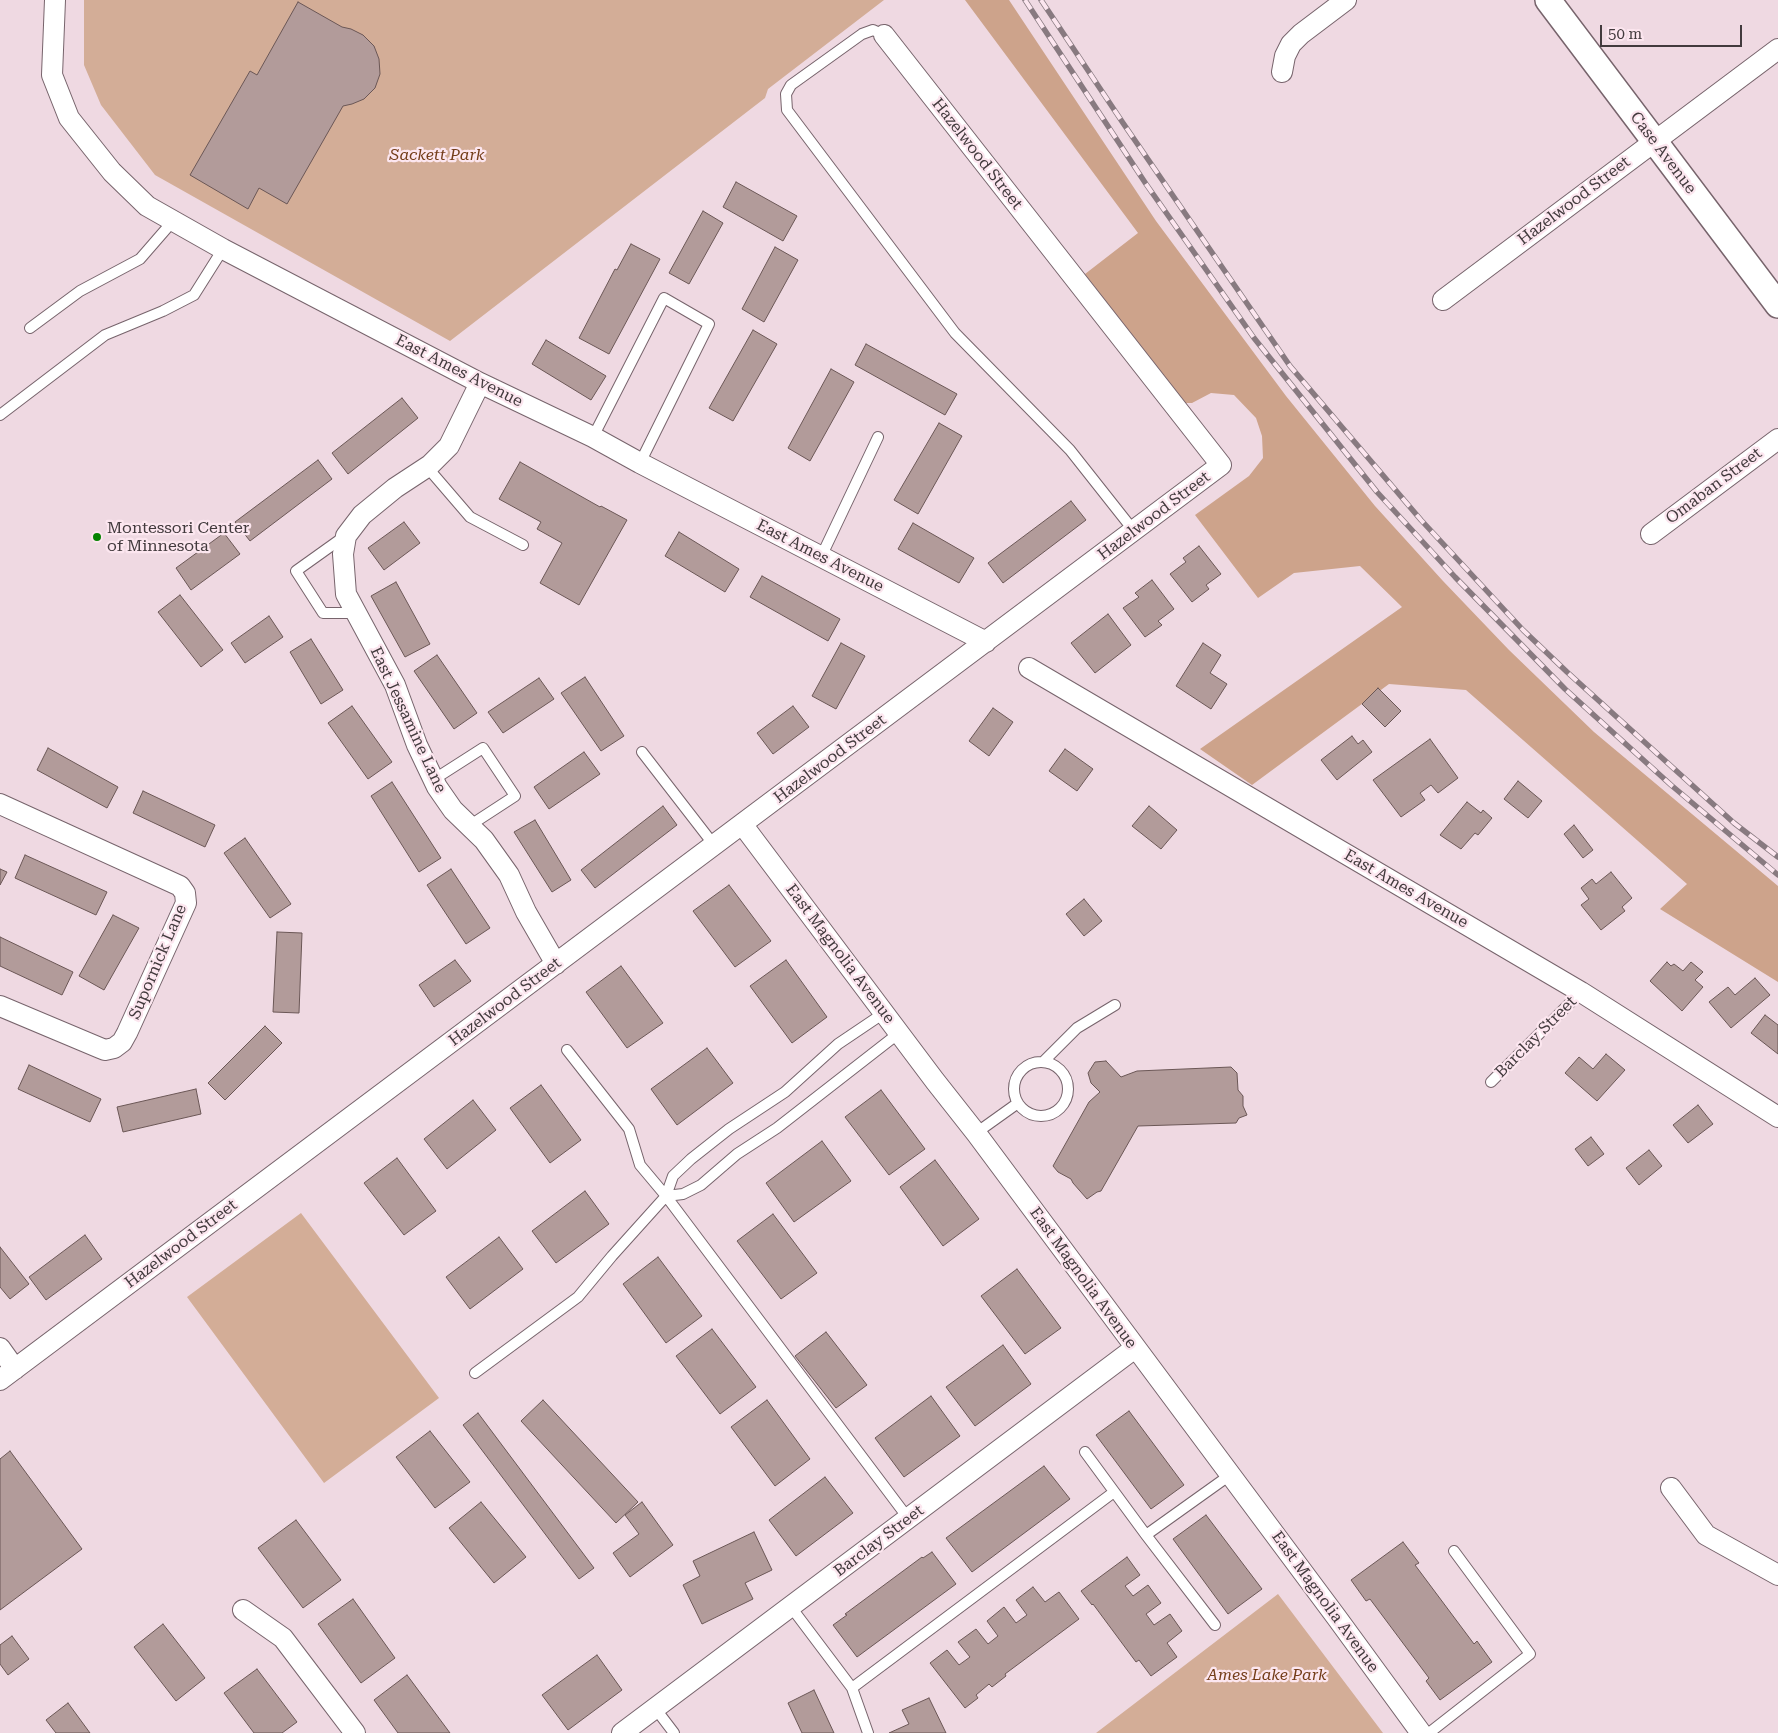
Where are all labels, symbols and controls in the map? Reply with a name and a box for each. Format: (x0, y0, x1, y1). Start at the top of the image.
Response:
scale bar (1603, 15, 1746, 47)
text: 50 m (1608, 25, 1642, 43)
street label: Hazelwood Street (928, 95, 1026, 213)
street label: Case Avenue (1626, 108, 1700, 198)
park label: Sackett Park (390, 145, 484, 165)
street label: Hazelwood Street (1514, 153, 1634, 249)
street label: East Ames Avenue (392, 331, 526, 411)
street label: Omaban Street (1662, 444, 1766, 528)
street label: Hazelwood Street (1094, 468, 1214, 564)
street label: East Ames Avenue (753, 516, 887, 596)
place label: Montessori Center of Minnesota (107, 518, 249, 556)
marker: Montessori Center of Minnesota (91, 531, 103, 543)
street label: East Jessamine Lane (366, 644, 450, 796)
street label: Hazelwood Street (770, 711, 890, 807)
street label: East Ames Avenue (1340, 846, 1472, 932)
street label: East Magnolia Avenue (781, 880, 899, 1028)
street label: Supornick Lane (125, 902, 191, 1022)
street label: Hazelwood Street (445, 954, 565, 1050)
street label: Barclay Street (1491, 992, 1581, 1082)
street label: Hazelwood Street (121, 1196, 241, 1292)
street label: East Magnolia Avenue (1025, 1204, 1141, 1352)
street label: Barclay Street (830, 1501, 928, 1581)
street label: East Magnolia Avenue (1267, 1528, 1383, 1676)
park label: Ames Lake Park (1207, 1665, 1327, 1685)

